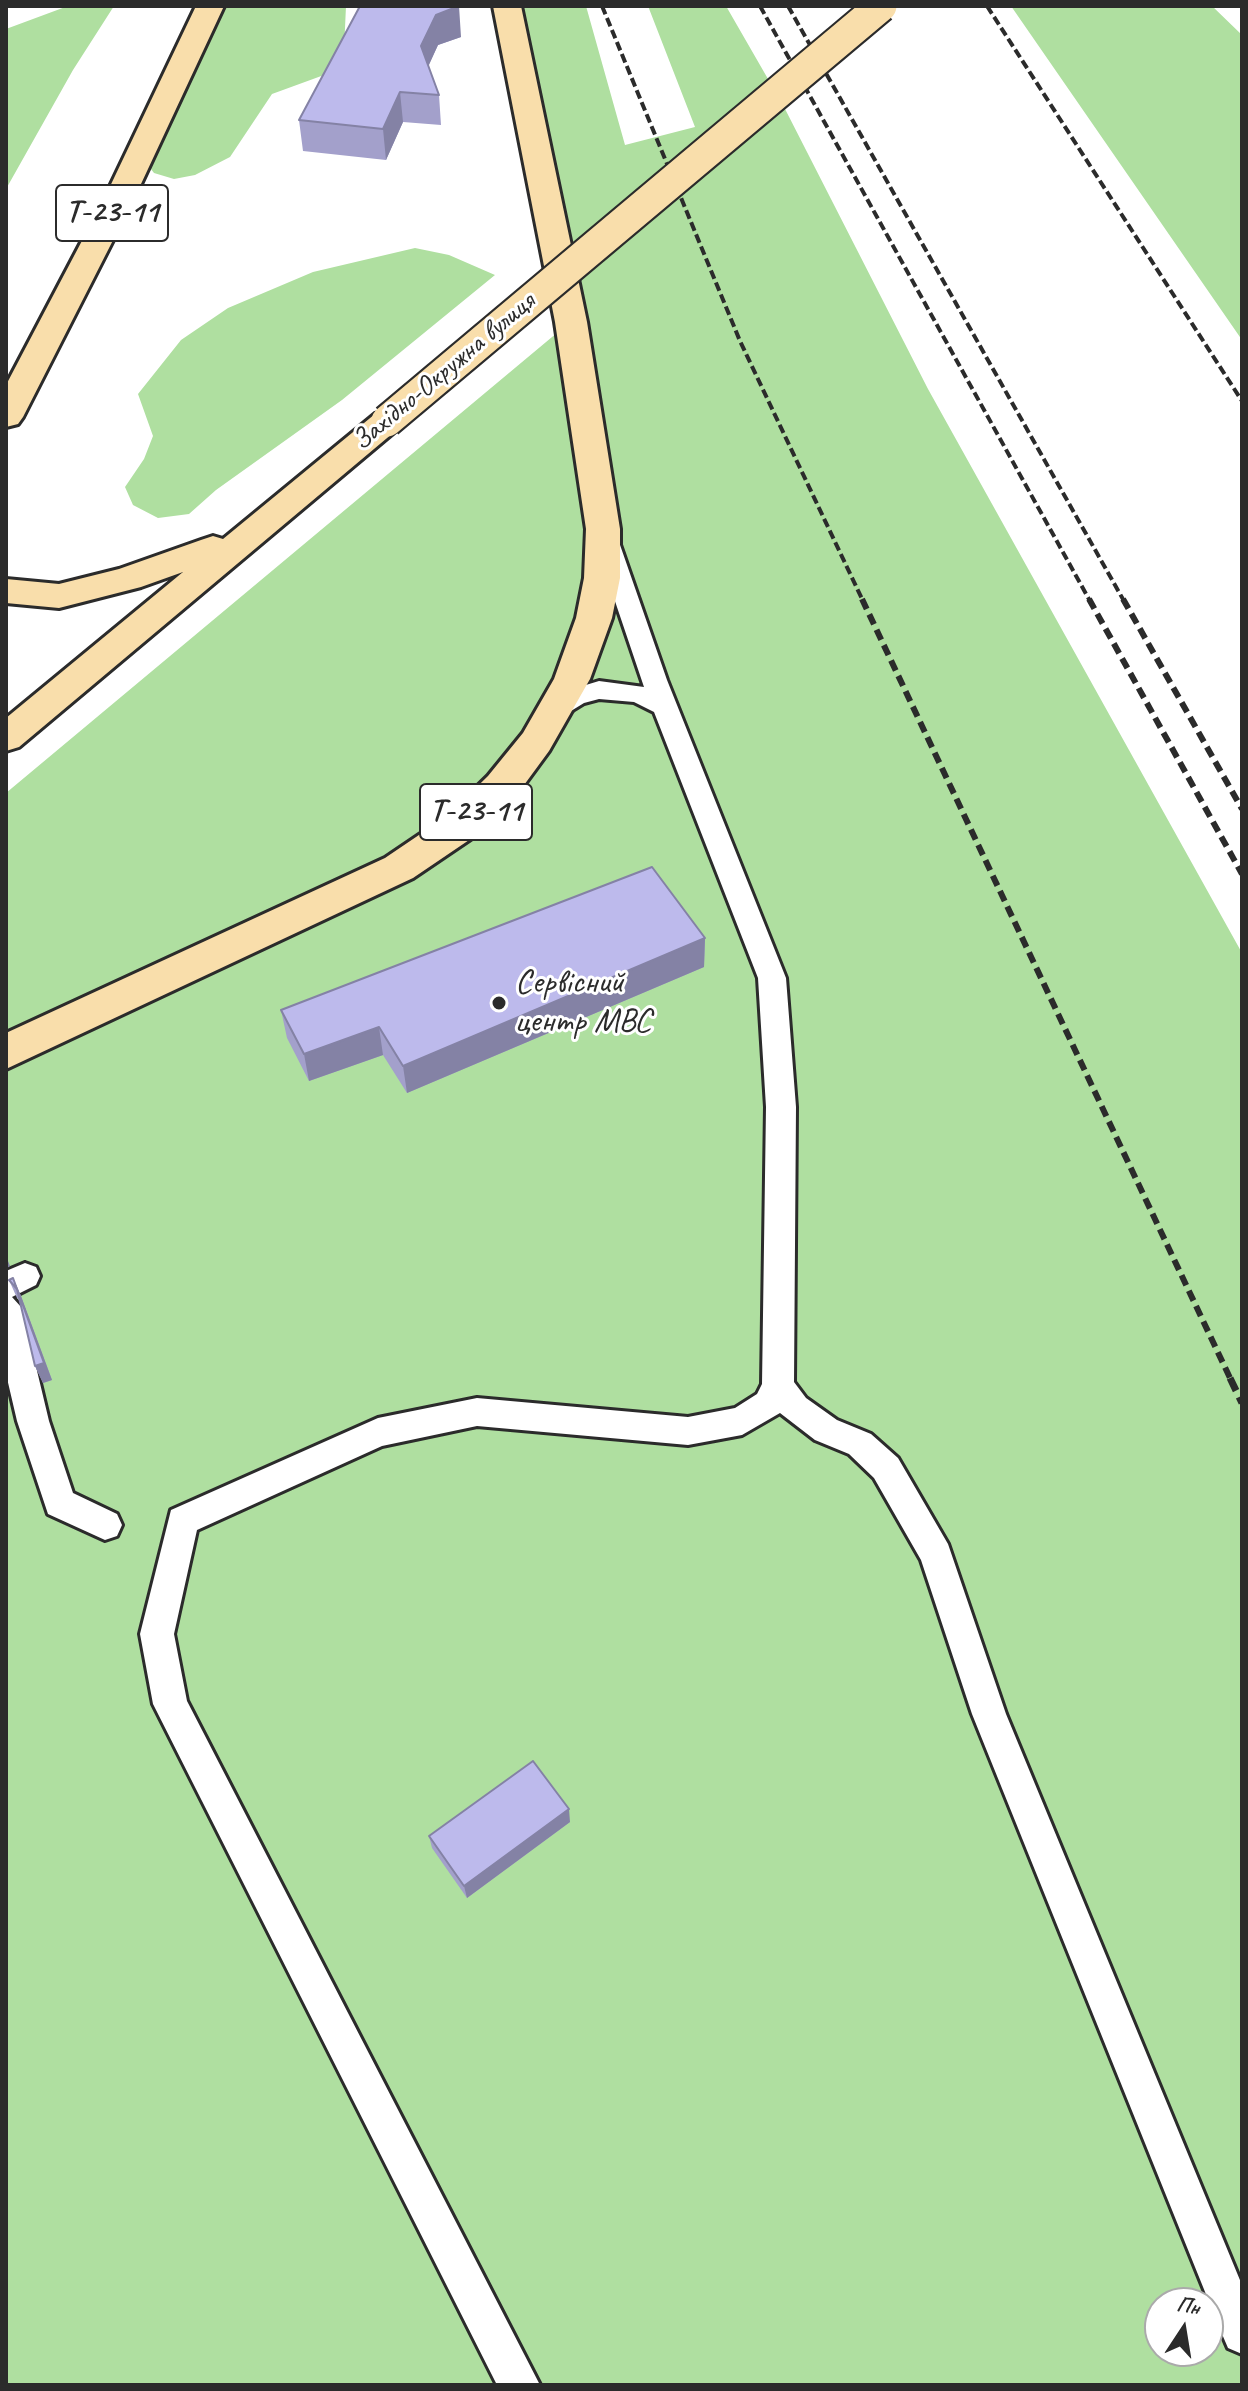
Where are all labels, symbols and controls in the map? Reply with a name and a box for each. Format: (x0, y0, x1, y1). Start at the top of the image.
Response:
road number: Т-23-11 (56, 185, 168, 241)
street label: Західно-Окружна вулиця (346, 286, 542, 458)
road number: Т-23-11 (420, 784, 532, 840)
place label: Сервісний центр МВС (515, 963, 651, 1042)
marker: Сервісний центр МВС (490, 994, 508, 1012)
north arrow (1144, 2287, 1224, 2367)
text: Пн (1174, 2289, 1203, 2322)

